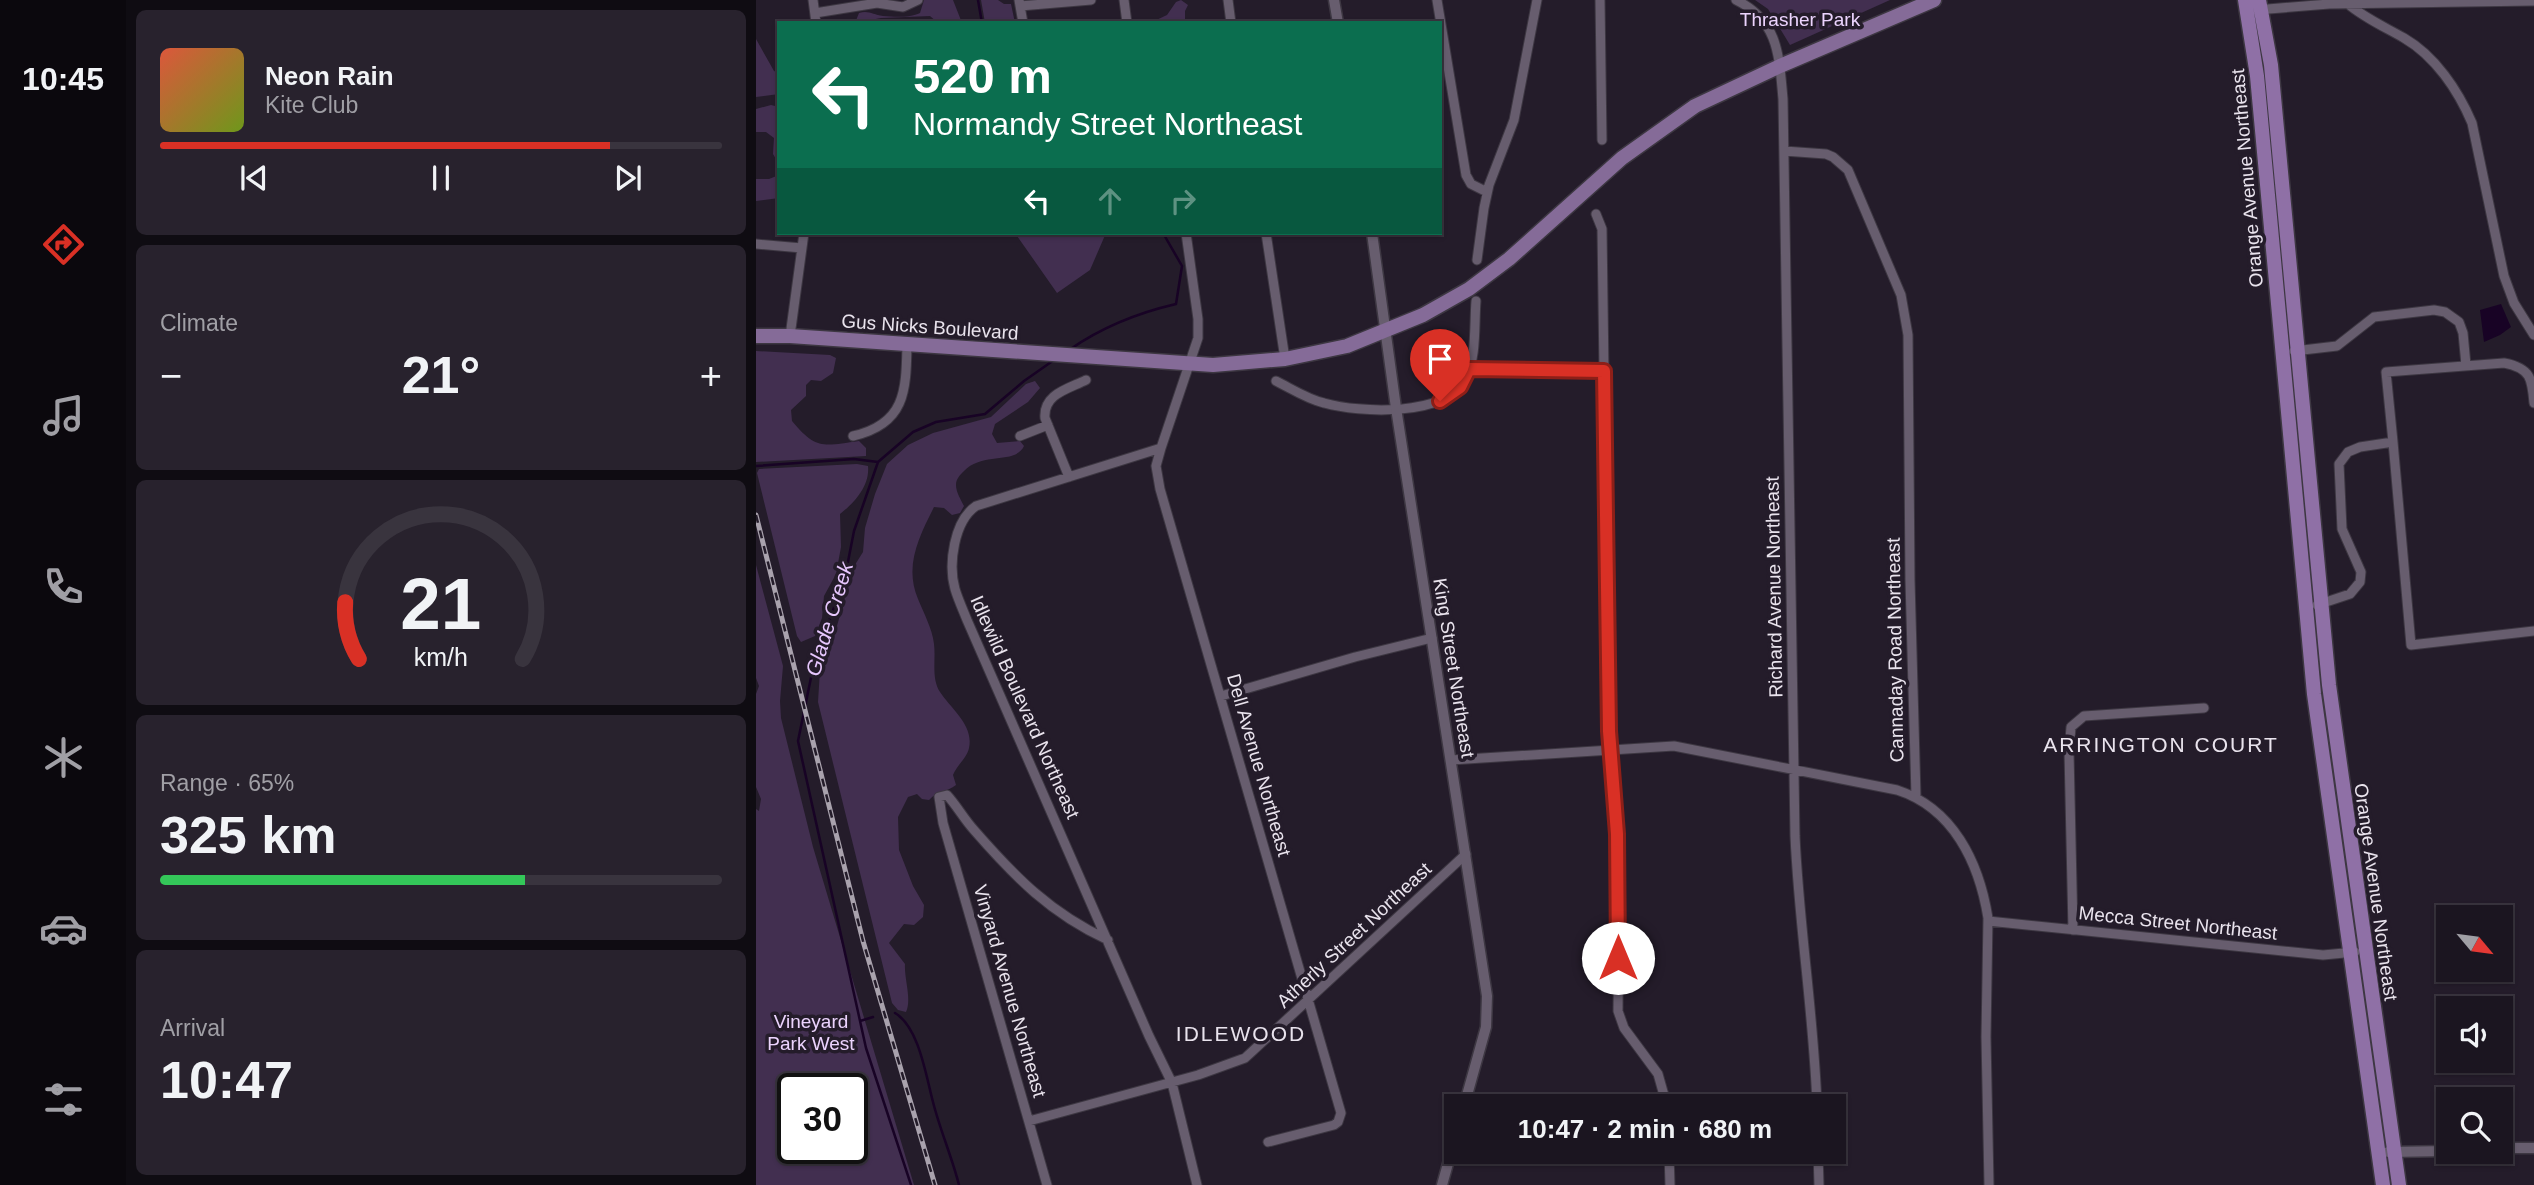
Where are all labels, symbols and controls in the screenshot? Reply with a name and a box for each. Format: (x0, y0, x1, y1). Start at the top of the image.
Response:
park label: Thrasher Park (1740, 9, 1861, 30)
icon: left (798, 49, 889, 140)
text: 520 m (913, 49, 1052, 103)
text: 10:45 (22, 61, 104, 97)
text: Neon Rain (265, 61, 394, 91)
street label: Orange Avenue Northeast (2227, 67, 2267, 288)
text: Kite Club (265, 92, 358, 118)
text: Normandy Street Northeast (913, 106, 1303, 142)
icon: previous (235, 159, 273, 197)
icon: pause (422, 159, 460, 197)
icon: next (609, 159, 647, 197)
icon: left (1018, 182, 1056, 220)
icon: ahead (1091, 182, 1129, 220)
icon: right (1164, 182, 1202, 220)
icon: directions (39, 220, 88, 269)
text: Climate (160, 310, 238, 336)
street label: Gus Nicks Boulevard (841, 310, 1019, 344)
pin (1410, 329, 1470, 401)
icon: arrive (1421, 340, 1459, 378)
text: 21° (402, 346, 480, 404)
text: − (160, 355, 182, 397)
text: + (700, 355, 722, 397)
icon: music (39, 391, 88, 440)
street label: Richard Avenue Northeast (1762, 475, 1786, 698)
street label: Cannaday Road Northeast (1883, 537, 1907, 763)
water label: Glade Creek (801, 558, 858, 679)
icon: phone (39, 562, 88, 611)
text: 21 (401, 563, 481, 644)
street label: King Street Northeast (1429, 577, 1479, 760)
street label: Idlewild Boulevard Northeast (966, 592, 1084, 822)
text: km/h (414, 642, 468, 670)
street label: Dell Avenue Northeast (1223, 671, 1295, 859)
icon: climate (39, 733, 88, 782)
district label: ARRINGTON COURT (2043, 733, 2279, 756)
text: Range · 65% (160, 770, 294, 796)
street label: Orange Avenue Northeast (2350, 782, 2402, 1003)
text: 325 km (160, 806, 336, 864)
street label: Atherly Street Northeast (1273, 858, 1436, 1012)
street label: Vinyard Avenue Northeast (970, 882, 1051, 1100)
street label: Mecca Street Northeast (2078, 902, 2279, 944)
icon: car (39, 904, 88, 953)
north arrow (2436, 905, 2513, 982)
map controls (2436, 905, 2513, 1164)
position arrow (1581, 921, 1655, 995)
button: sound (2436, 996, 2513, 1073)
park label: Vineyard Park West (767, 1011, 855, 1054)
text: Arrival (160, 1015, 225, 1041)
district label: IDLEWOOD (1176, 1022, 1306, 1045)
text: 10:47 (160, 1051, 293, 1109)
speed limit sign: 30 (777, 1073, 868, 1164)
icon: filters (39, 1075, 88, 1124)
button: search (2436, 1087, 2513, 1164)
text: 10:47 · 2 min · 680 m (1518, 1114, 1772, 1144)

